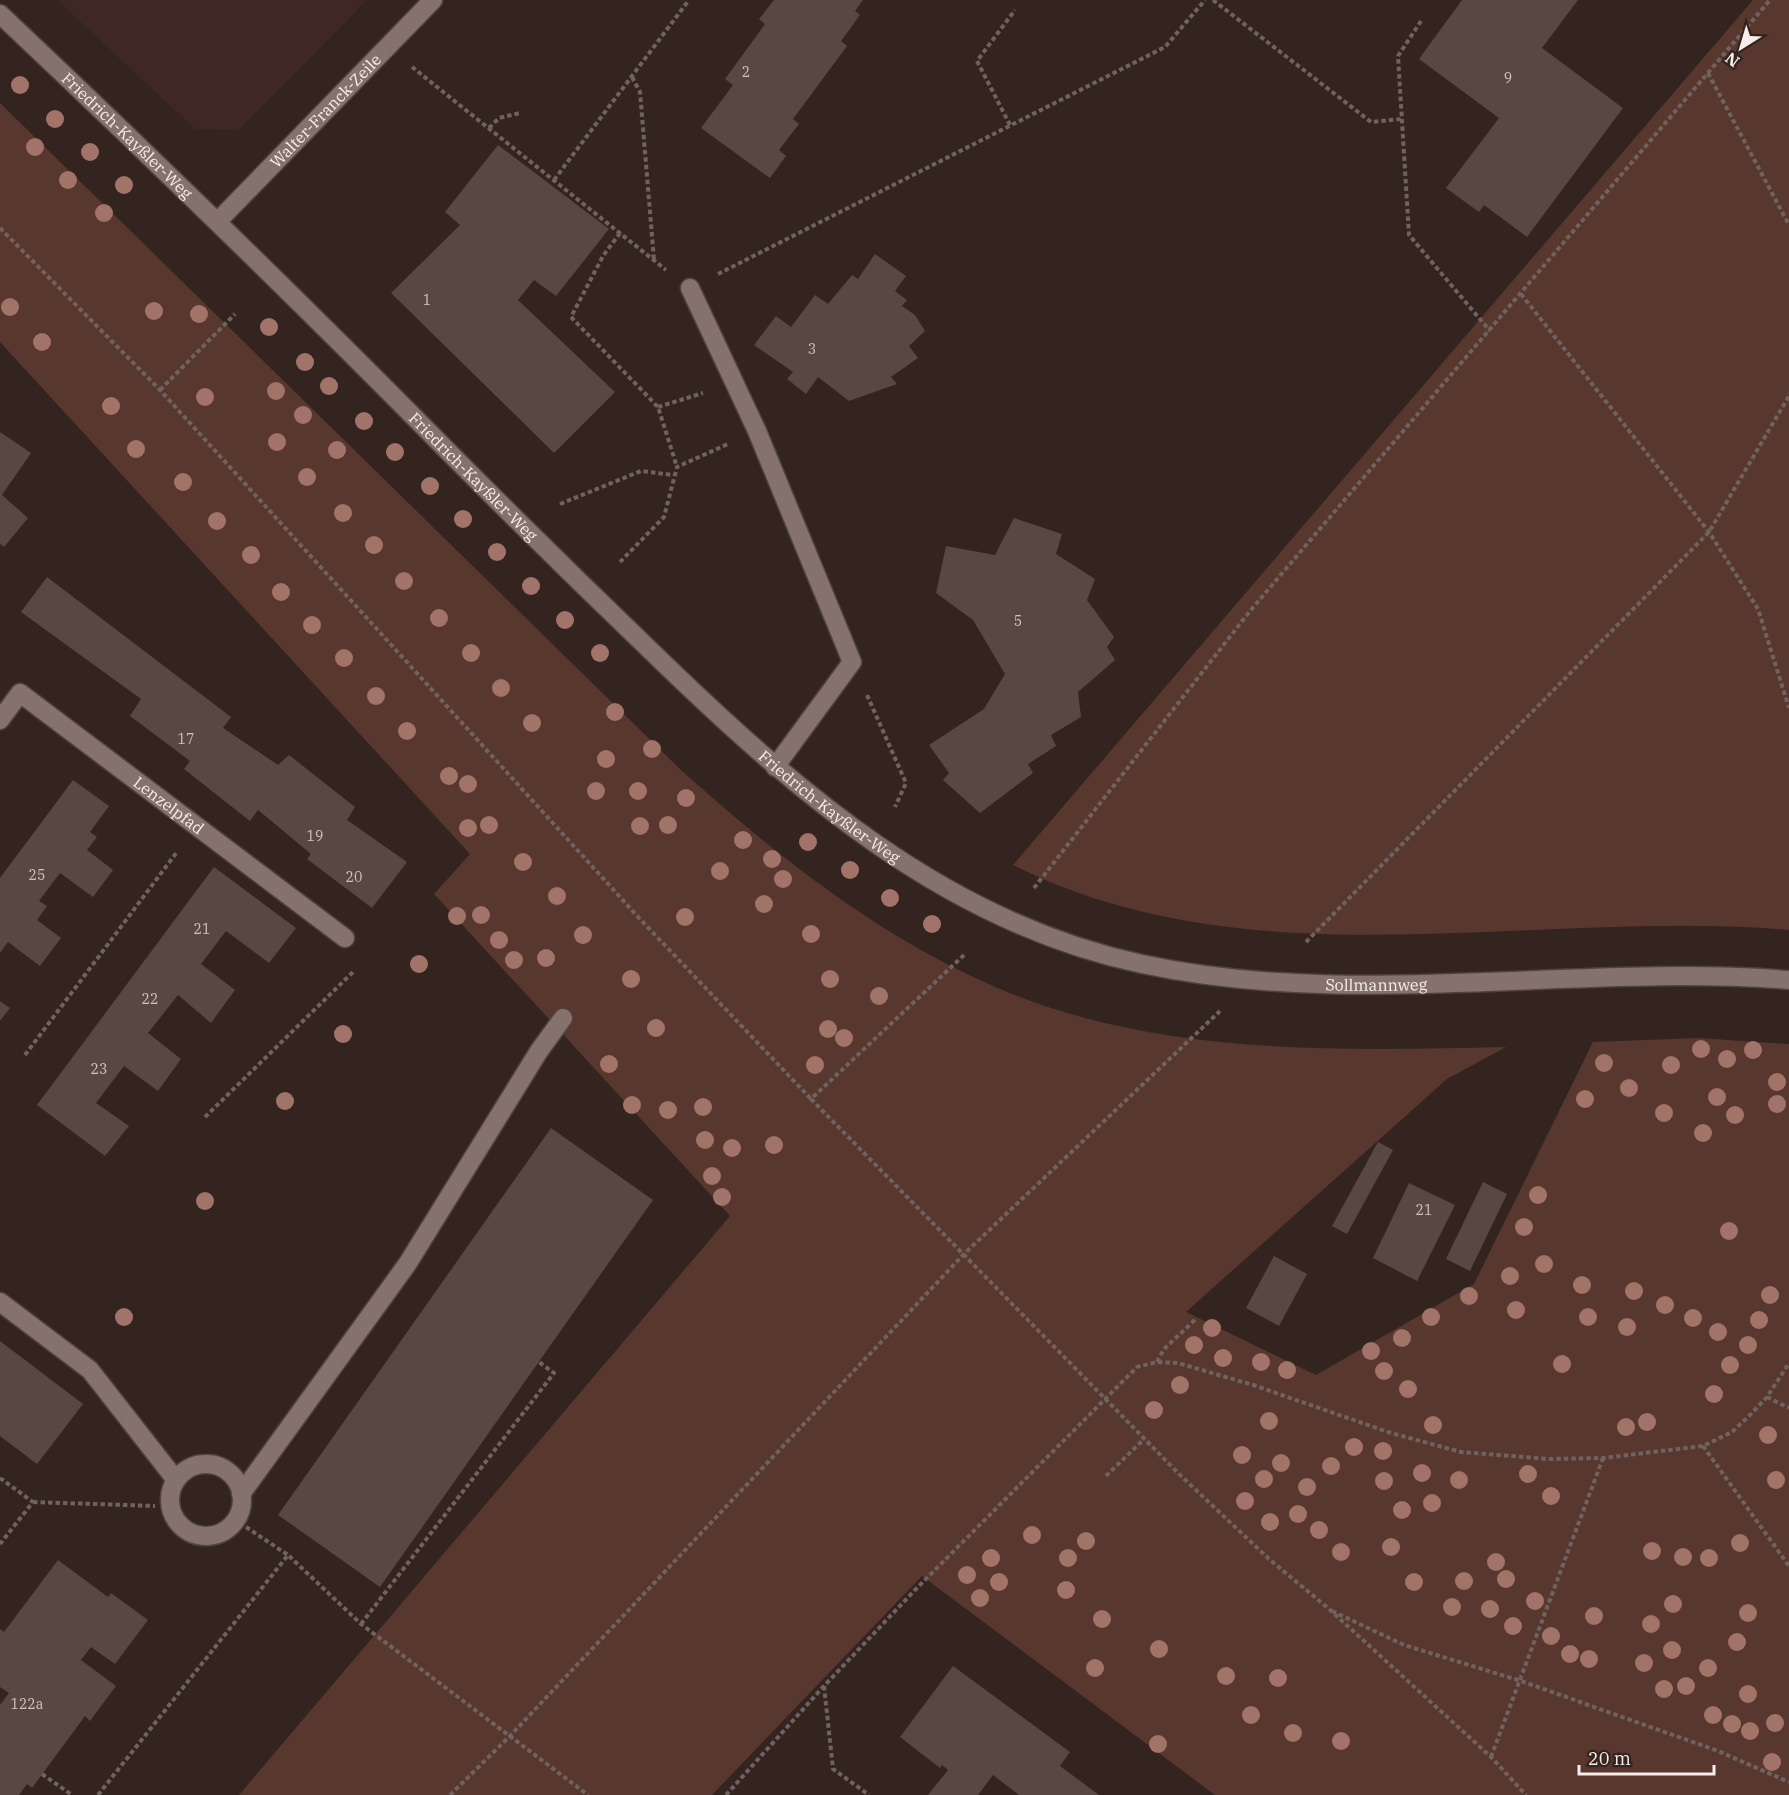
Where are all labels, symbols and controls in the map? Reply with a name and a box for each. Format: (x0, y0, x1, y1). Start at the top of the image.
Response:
north arrow (1711, 18, 1771, 78)
text: N (1721, 48, 1743, 72)
street label: Walter-Franck-Zeile (266, 50, 385, 172)
house number: 2 (742, 63, 750, 81)
street label: Friedrich-Kayßler-Weg (58, 68, 197, 203)
house number: 9 (1504, 69, 1512, 87)
house number: 1 (423, 291, 431, 309)
house number: 3 (808, 340, 816, 358)
street label: Friedrich-Kayßler-Weg (405, 408, 542, 545)
house number: 5 (1014, 612, 1022, 630)
house number: 17 (178, 730, 194, 748)
street label: Friedrich-Kayßler-Weg (755, 746, 904, 868)
street label: Lenzelpfad (129, 772, 208, 838)
house number: 19 (307, 827, 323, 845)
house number: 25 (29, 866, 45, 884)
house number: 20 (346, 868, 362, 886)
house number: 21 (194, 920, 210, 938)
street label: Sollmannweg (1325, 974, 1428, 995)
house number: 22 (142, 990, 158, 1008)
house number: 23 (91, 1060, 107, 1078)
house number: 21 (1416, 1201, 1432, 1219)
house number: 122a (11, 1695, 44, 1713)
scale bar (1579, 1738, 1714, 1776)
text: 20 m (1588, 1747, 1631, 1770)

